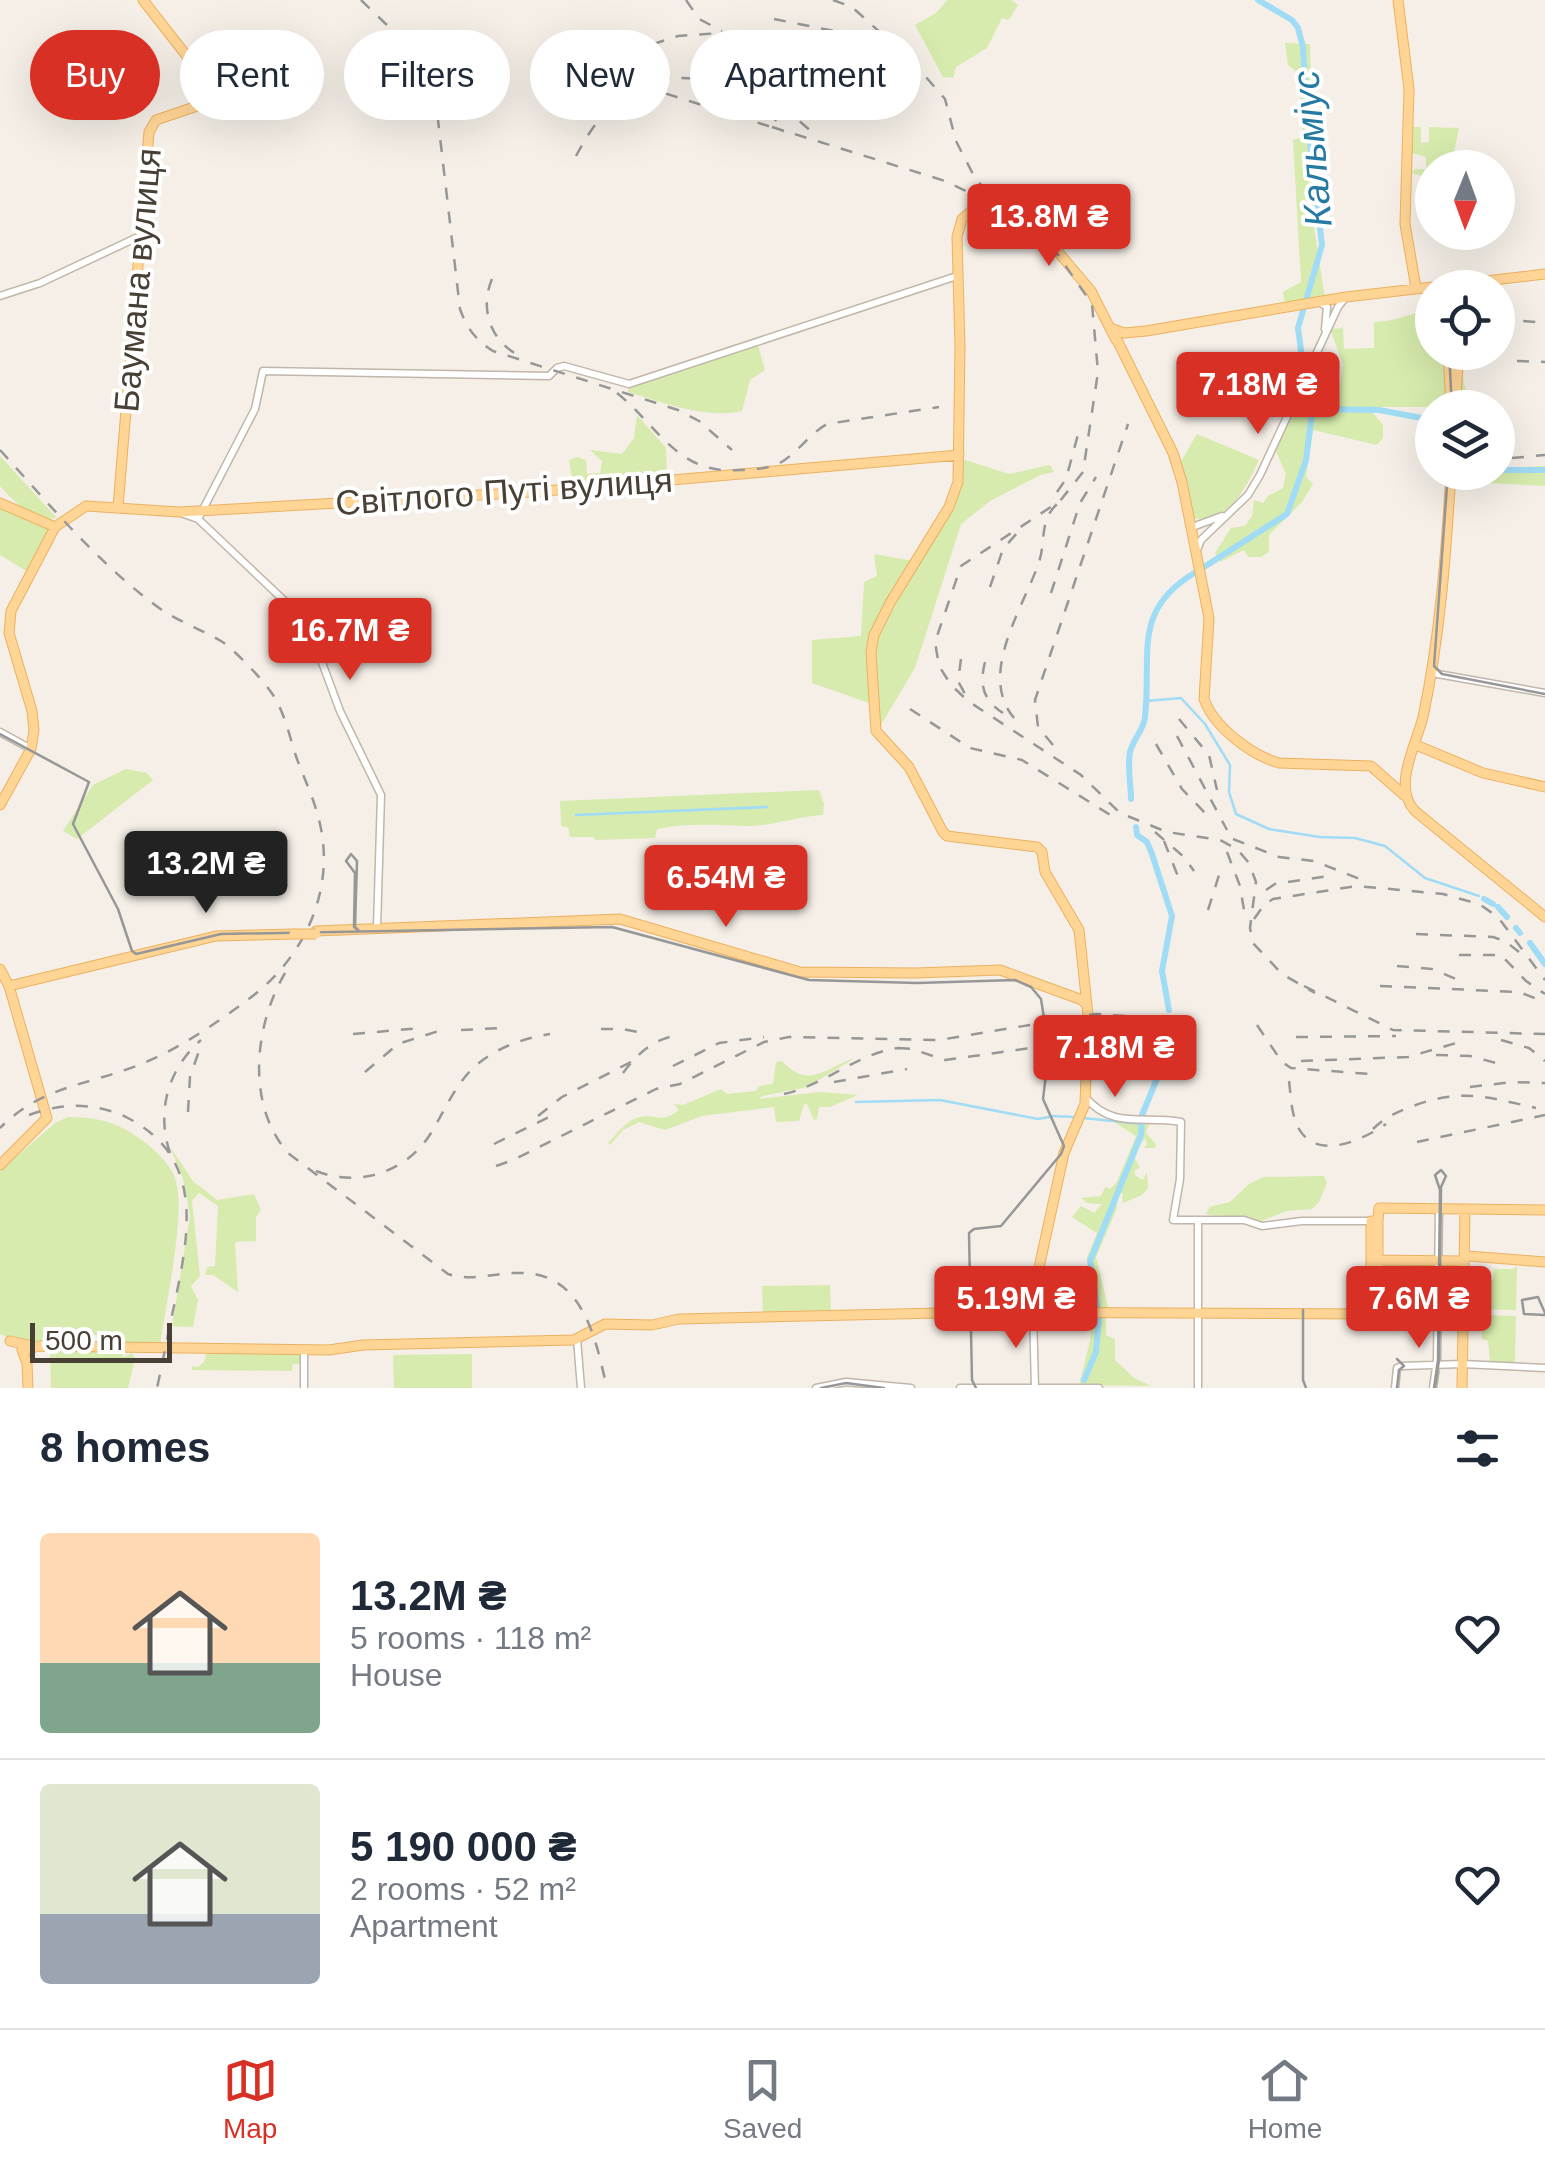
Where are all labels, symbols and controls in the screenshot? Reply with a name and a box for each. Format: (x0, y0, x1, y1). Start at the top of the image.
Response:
chip: Buy (30, 30, 160, 120)
chip: Rent (180, 30, 324, 120)
chip: Filters (344, 30, 510, 120)
chip: New (530, 30, 670, 120)
chip: Apartment (690, 30, 921, 120)
water label: Кальміус (1284, 69, 1340, 229)
street label: Баумана вулиця (106, 146, 168, 414)
north arrow (1415, 150, 1515, 250)
map controls (1415, 150, 1515, 490)
pin: 13.8M ₴ (957, 184, 1141, 269)
text: 13.8M ₴ (989, 198, 1109, 234)
button: locate (1415, 270, 1515, 370)
pin: 7.18M ₴ (1166, 352, 1350, 437)
text: 7.18M ₴ (1198, 366, 1318, 402)
button: layers (1415, 390, 1515, 490)
street label: Світлого Путі вулиця (334, 460, 674, 522)
pin: 16.7M ₴ (258, 598, 442, 683)
text: 16.7M ₴ (290, 612, 410, 648)
pin: 13.2M ₴ (114, 831, 298, 916)
text: 13.2M ₴ (146, 845, 266, 881)
pin: 6.54M ₴ (634, 845, 818, 930)
text: 6.54M ₴ (666, 859, 786, 895)
pin: 7.18M ₴ (1023, 1015, 1207, 1100)
text: 7.18M ₴ (1055, 1029, 1175, 1065)
pin: 5.19M ₴ (924, 1266, 1108, 1351)
pin: 7.6M ₴ (1338, 1266, 1500, 1351)
text: 5.19M ₴ (956, 1280, 1076, 1316)
text: 7.6M ₴ (1368, 1280, 1470, 1316)
scale bar (30, 1318, 172, 1362)
text: 500 m (45, 1325, 123, 1356)
icon: filters (1450, 1421, 1505, 1476)
text: 8 homes (40, 1424, 210, 1471)
text: 13.2M ₴ (350, 1572, 506, 1619)
icon: home (120, 1573, 240, 1693)
icon: heart (1450, 1606, 1505, 1661)
text: 5 rooms · 118 m² (350, 1620, 591, 1656)
text: House (350, 1657, 443, 1693)
text: 5 190 000 ₴ (350, 1823, 577, 1870)
icon: home (120, 1824, 240, 1944)
icon: heart (1450, 1857, 1505, 1912)
text: 2 rooms · 52 m² (350, 1871, 576, 1907)
text: Apartment (350, 1908, 498, 1944)
tab: Map (223, 2053, 278, 2145)
tab: Saved (723, 2053, 802, 2145)
tab: Home (1248, 2053, 1322, 2145)

